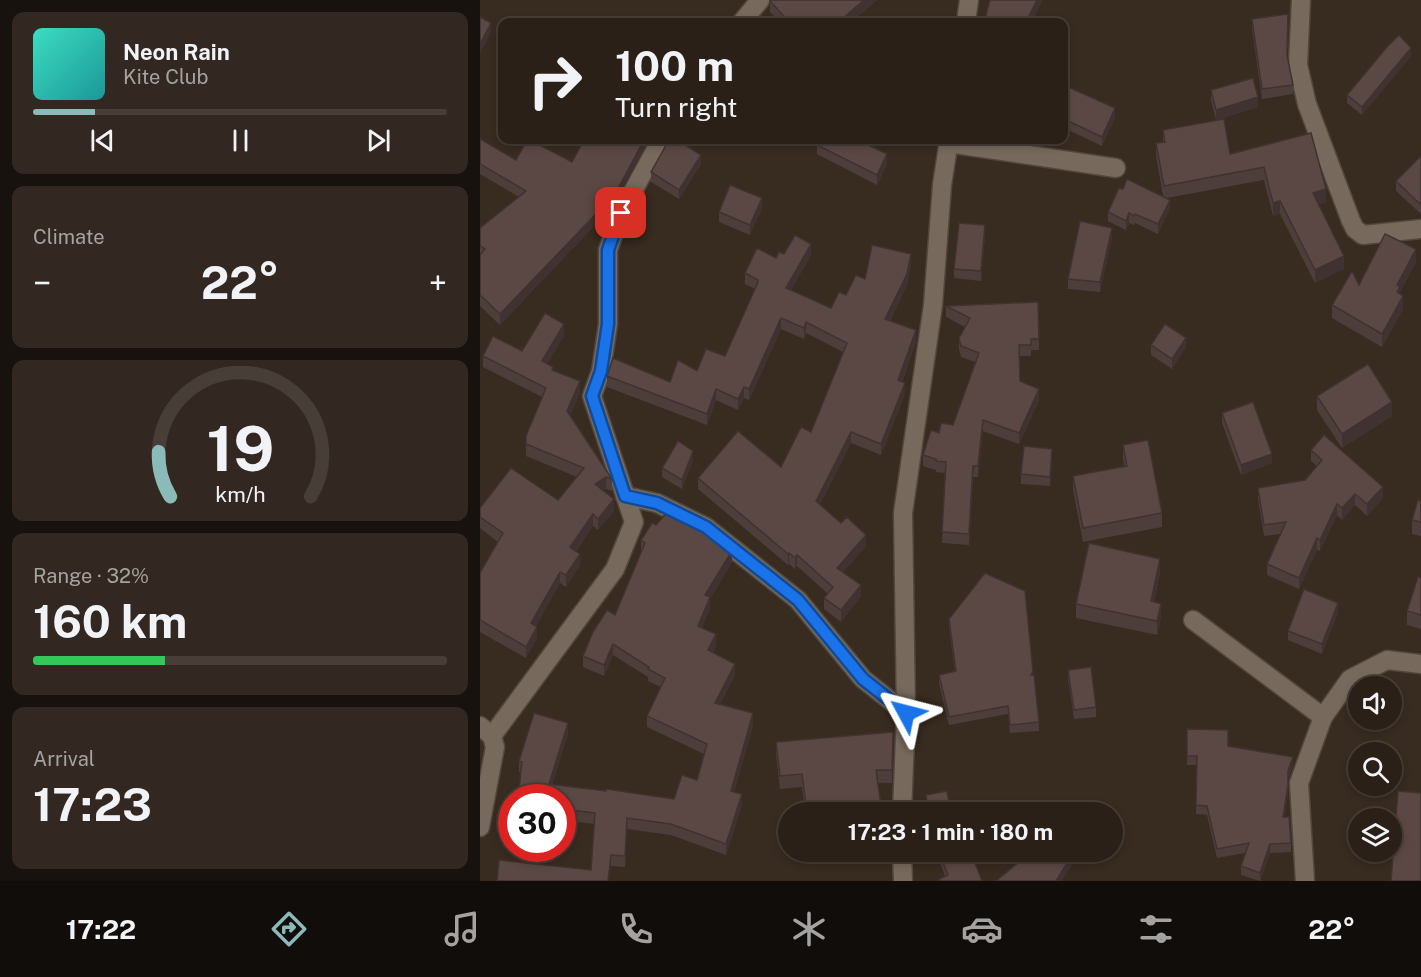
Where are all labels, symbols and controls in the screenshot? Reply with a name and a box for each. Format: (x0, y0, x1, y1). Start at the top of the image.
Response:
text: Neon Rain (123, 39, 230, 65)
text: 100 m (615, 41, 734, 90)
icon: right (516, 42, 594, 120)
text: Kite Club (123, 65, 208, 89)
text: Turn right (615, 91, 738, 123)
icon: previous (86, 124, 119, 157)
icon: pause (224, 124, 257, 157)
icon: next (362, 124, 395, 157)
pin (595, 187, 646, 238)
icon: arrive (604, 196, 637, 229)
text: Climate (33, 225, 105, 249)
text: 22° (201, 256, 279, 309)
text: − (33, 264, 51, 302)
text: + (429, 264, 447, 302)
text: 19 (206, 413, 274, 486)
text: km/h (215, 483, 265, 508)
text: Range · 32% (33, 564, 149, 588)
text: 160 km (33, 595, 187, 648)
map controls (1348, 676, 1402, 862)
button: sound (1348, 676, 1402, 730)
position arrow (874, 681, 938, 745)
button: search (1348, 742, 1402, 796)
text: Arrival (33, 747, 95, 771)
text: 17:23 (33, 778, 152, 831)
speed limit sign: 30 (498, 784, 576, 862)
button: layers (1348, 808, 1402, 862)
text: 17:23 · 1 min · 180 m (848, 819, 1053, 845)
icon: directions (268, 908, 310, 950)
icon: music (441, 908, 483, 950)
icon: phone (615, 908, 657, 950)
icon: climate (788, 908, 830, 950)
icon: car (961, 908, 1003, 950)
icon: filters (1135, 908, 1177, 950)
text: 17:22 (66, 913, 136, 945)
text: 22° (1308, 913, 1355, 945)

